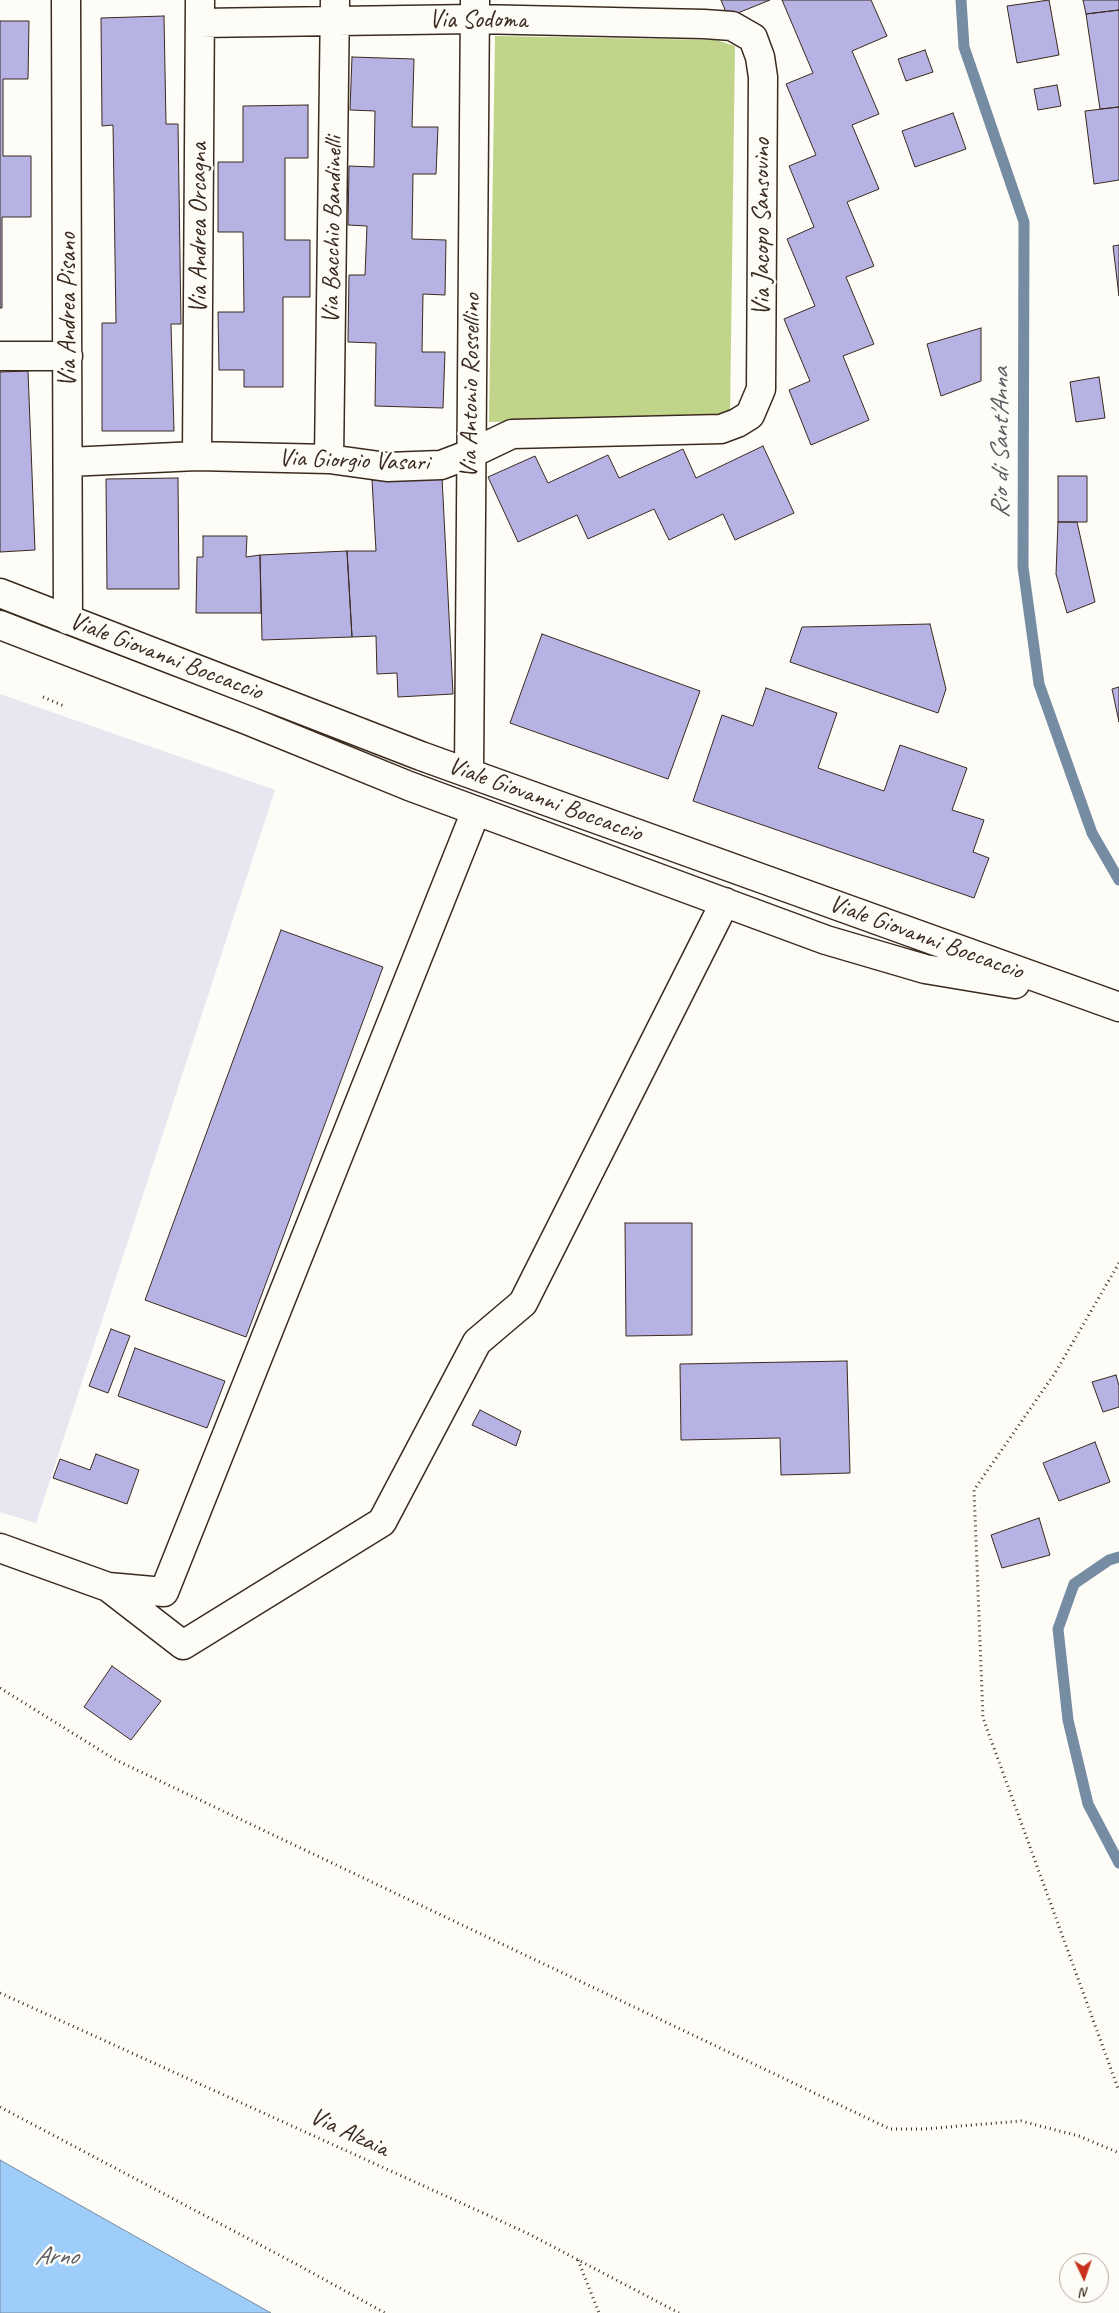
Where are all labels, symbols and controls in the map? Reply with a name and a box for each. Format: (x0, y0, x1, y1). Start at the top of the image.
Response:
street label: Via Sodoma (429, 5, 527, 35)
street label: Via Bacchio Bandinelli (316, 136, 350, 324)
street label: Via Jacopo Sansovino (747, 138, 777, 316)
street label: Via Andrea Orcagna (184, 143, 214, 313)
street label: Via Andrea Pisano (53, 233, 83, 387)
street label: Via Antonio Rossellino (454, 293, 488, 479)
water label: Rio di Sant'Anna (985, 368, 1017, 518)
street label: Via Giorgio Vasari (278, 443, 430, 479)
street label: Viale Giovanni Boccaccio (65, 606, 267, 708)
street label: Viale Giovanni Boccaccio (444, 751, 646, 849)
street label: Viale Giovanni Boccaccio (825, 889, 1027, 987)
street label: Via Alzaia (305, 2102, 393, 2164)
water label: Arno (34, 2241, 78, 2273)
north arrow (1059, 2253, 1109, 2303)
text: N (1080, 2284, 1090, 2301)

